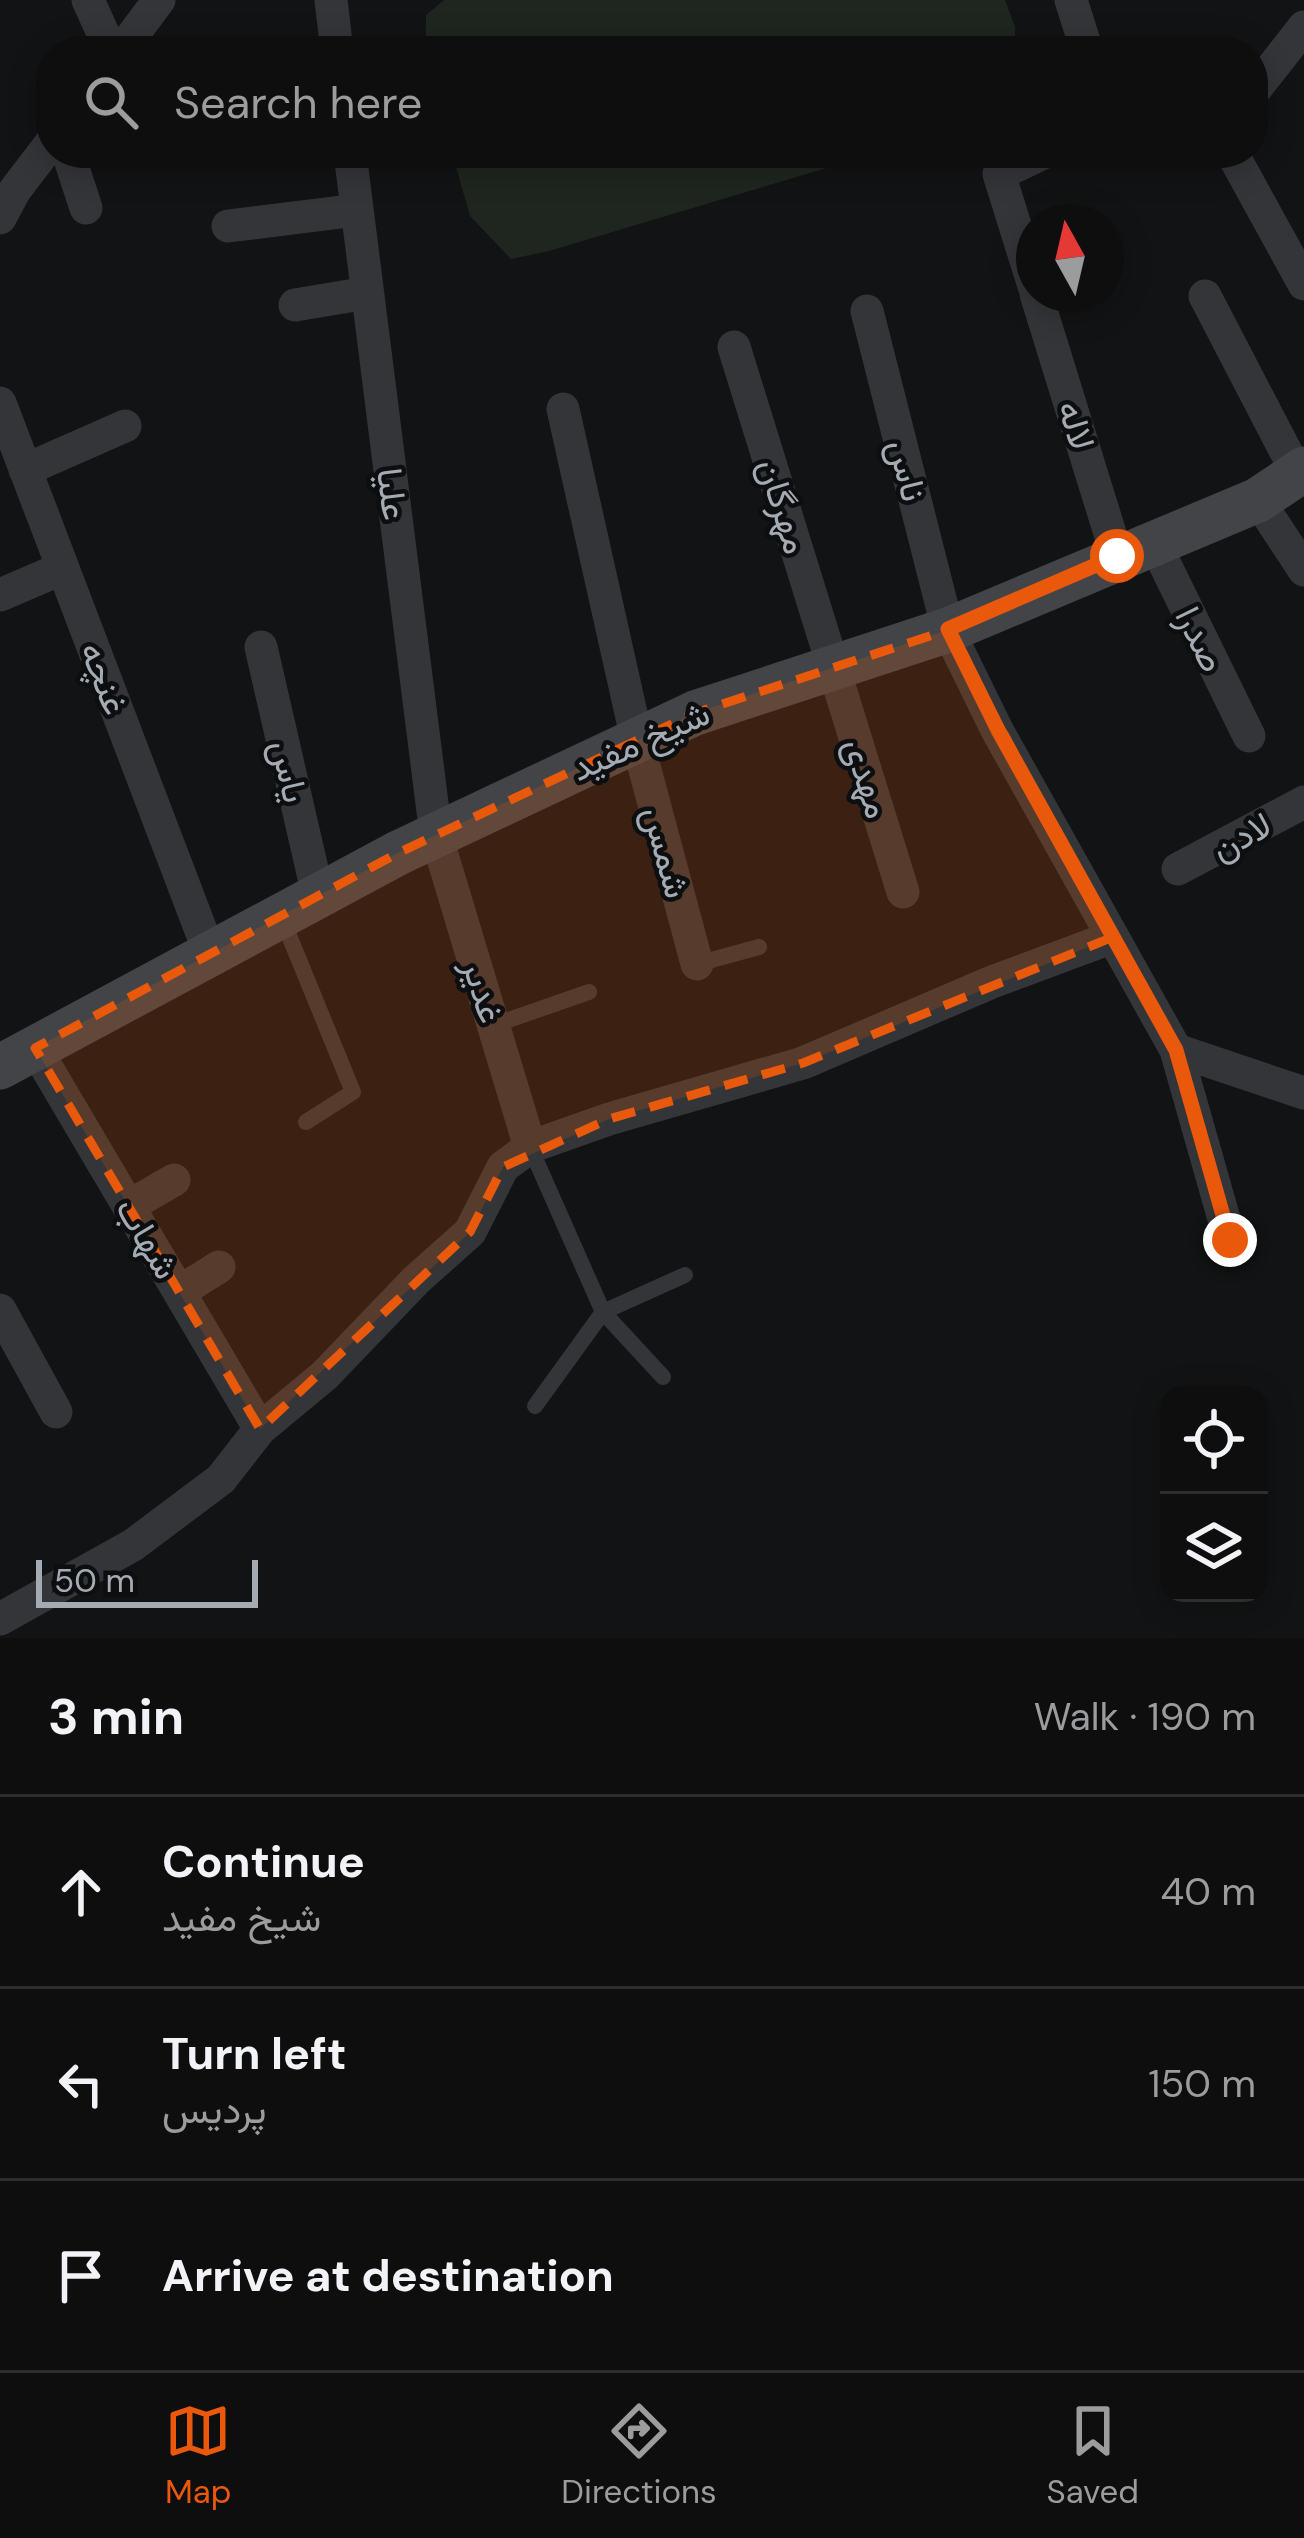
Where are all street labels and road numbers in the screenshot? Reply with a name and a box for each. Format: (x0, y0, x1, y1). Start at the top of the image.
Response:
street label: لاله (1047, 395, 1106, 456)
street label: ناس (877, 434, 938, 506)
street label: مهرگان (747, 453, 820, 560)
street label: علیا (366, 465, 419, 523)
street label: صدرا (1165, 599, 1236, 680)
street label: غنچه (68, 635, 140, 722)
street label: شیخ مفید (563, 689, 718, 794)
street label: مهدی (833, 732, 902, 824)
street label: یاس (260, 735, 320, 807)
street label: شمس (632, 801, 701, 903)
street label: لادن (1203, 801, 1280, 872)
street label: غدیر (451, 953, 515, 1029)
street label: شهاب (105, 1189, 190, 1288)

